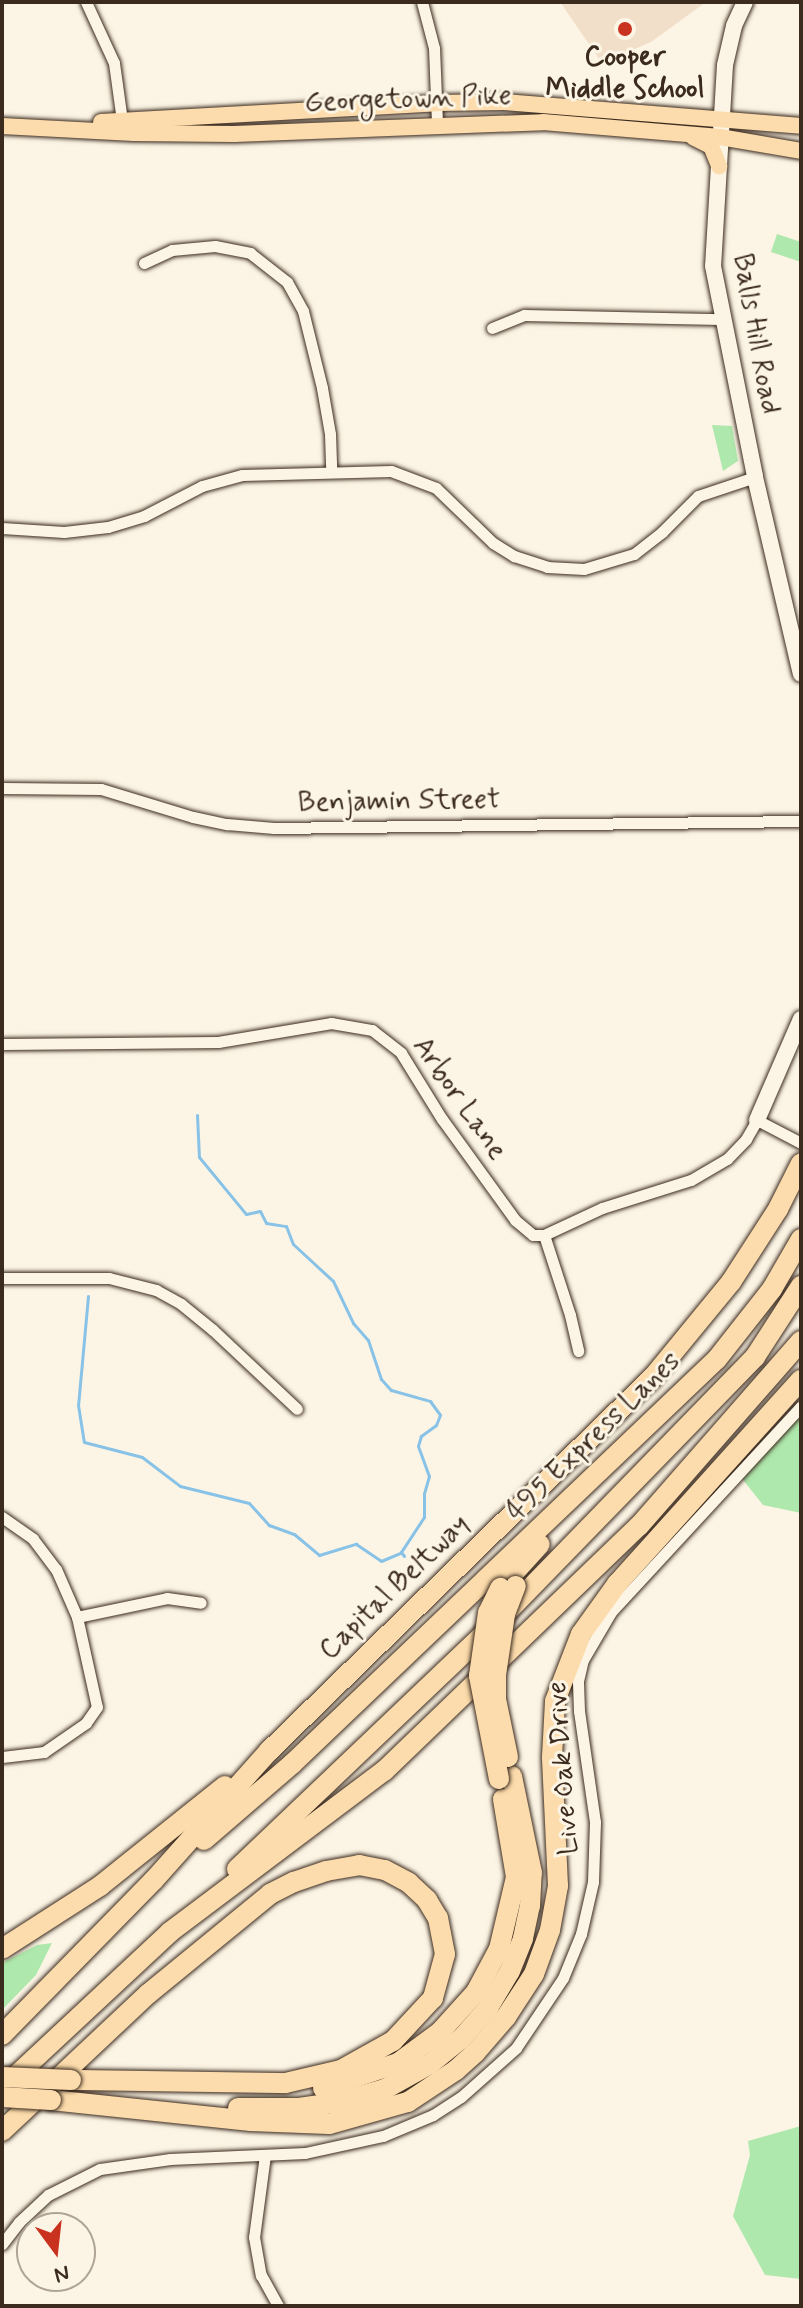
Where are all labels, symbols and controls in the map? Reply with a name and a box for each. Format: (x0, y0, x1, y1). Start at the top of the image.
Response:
marker: Cooper Middle School (616, 20, 634, 38)
place label: Cooper Middle School (545, 41, 705, 107)
street label: Georgetown Pike (304, 80, 512, 120)
street label: Balls Hill Road (724, 250, 786, 418)
street label: Benjamin Street (298, 783, 500, 821)
street label: Arbor Lane (405, 1033, 513, 1165)
street label: 495 Express Lanes (500, 1345, 688, 1529)
street label: Capital Beltway (313, 1508, 477, 1668)
street label: Live Oak Drive (541, 1680, 587, 1856)
north arrow (16, 2212, 96, 2292)
text: N (51, 2258, 72, 2289)

